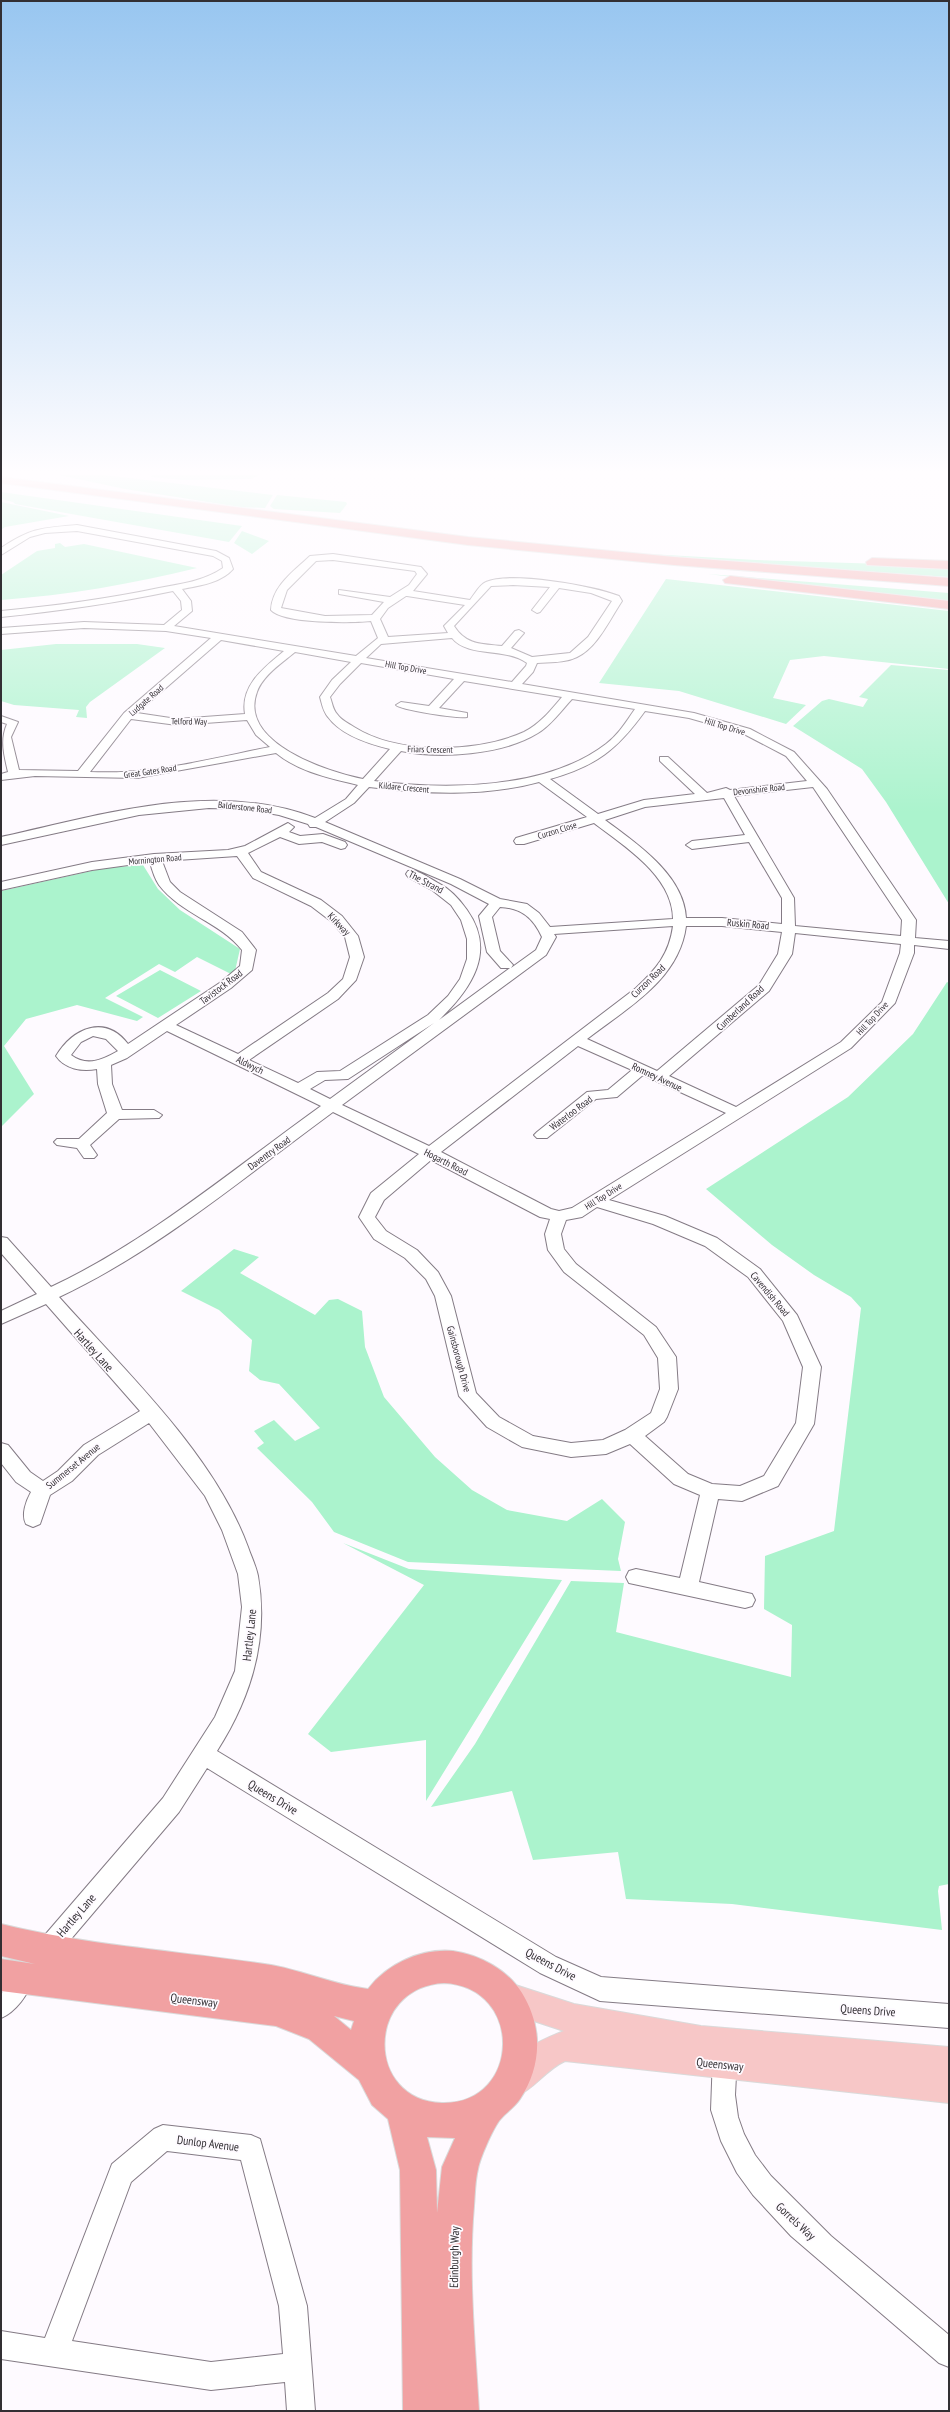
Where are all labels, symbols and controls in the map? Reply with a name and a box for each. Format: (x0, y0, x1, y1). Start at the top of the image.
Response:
street label: Hill Top Drive (384, 658, 428, 676)
street label: Ludgate Road (126, 682, 166, 718)
street label: Telford Way (171, 715, 208, 727)
street label: Hill Top Drive (703, 715, 747, 737)
street label: Friars Crescent (407, 743, 453, 755)
street label: Great Gates Road (123, 762, 177, 780)
street label: Kildare Crescent (378, 779, 430, 795)
street label: Devonshire Road (733, 781, 786, 797)
street label: Balderstone Road (217, 799, 273, 815)
street label: Curzon Close (536, 819, 578, 841)
street label: Mornington Road (128, 851, 182, 867)
street label: The Strand (406, 868, 446, 896)
street label: Kirkway (325, 910, 353, 939)
street label: Ruskin Road (726, 916, 770, 932)
street label: Curzon Road (628, 961, 668, 1001)
street label: Tavistock Road (197, 967, 245, 1007)
street label: Cumberland Road (713, 983, 767, 1033)
street label: Hill Top Drive (854, 999, 890, 1037)
street label: Aldwych (234, 1053, 266, 1077)
street label: Romney Avenue (630, 1060, 684, 1094)
street label: Waterloo Road (547, 1093, 595, 1133)
street label: Daventry Road (245, 1133, 293, 1173)
street label: Hogarth Road (422, 1145, 470, 1179)
street label: Hill Top Drive (582, 1180, 624, 1212)
street label: Cavendish Road (748, 1269, 792, 1319)
street label: Gainsborough Drive (444, 1325, 474, 1393)
street label: Hartley Lane (71, 1326, 117, 1374)
street label: Summerset Avenue (43, 1440, 103, 1492)
street label: Hartley Lane (239, 1608, 259, 1662)
street label: Queens Drive (245, 1776, 301, 1818)
street label: Hartley Lane (53, 1890, 99, 1940)
street label: Queens Drive (523, 1944, 579, 1984)
street label: Queensway (170, 1990, 219, 2010)
street label: Queens Drive (840, 2001, 896, 2019)
street label: Queensway (696, 2054, 745, 2074)
street label: Dunlop Avenue (176, 2132, 240, 2154)
street label: Gorrels Way (773, 2199, 819, 2243)
street label: Edinburgh Way (446, 2226, 462, 2288)

